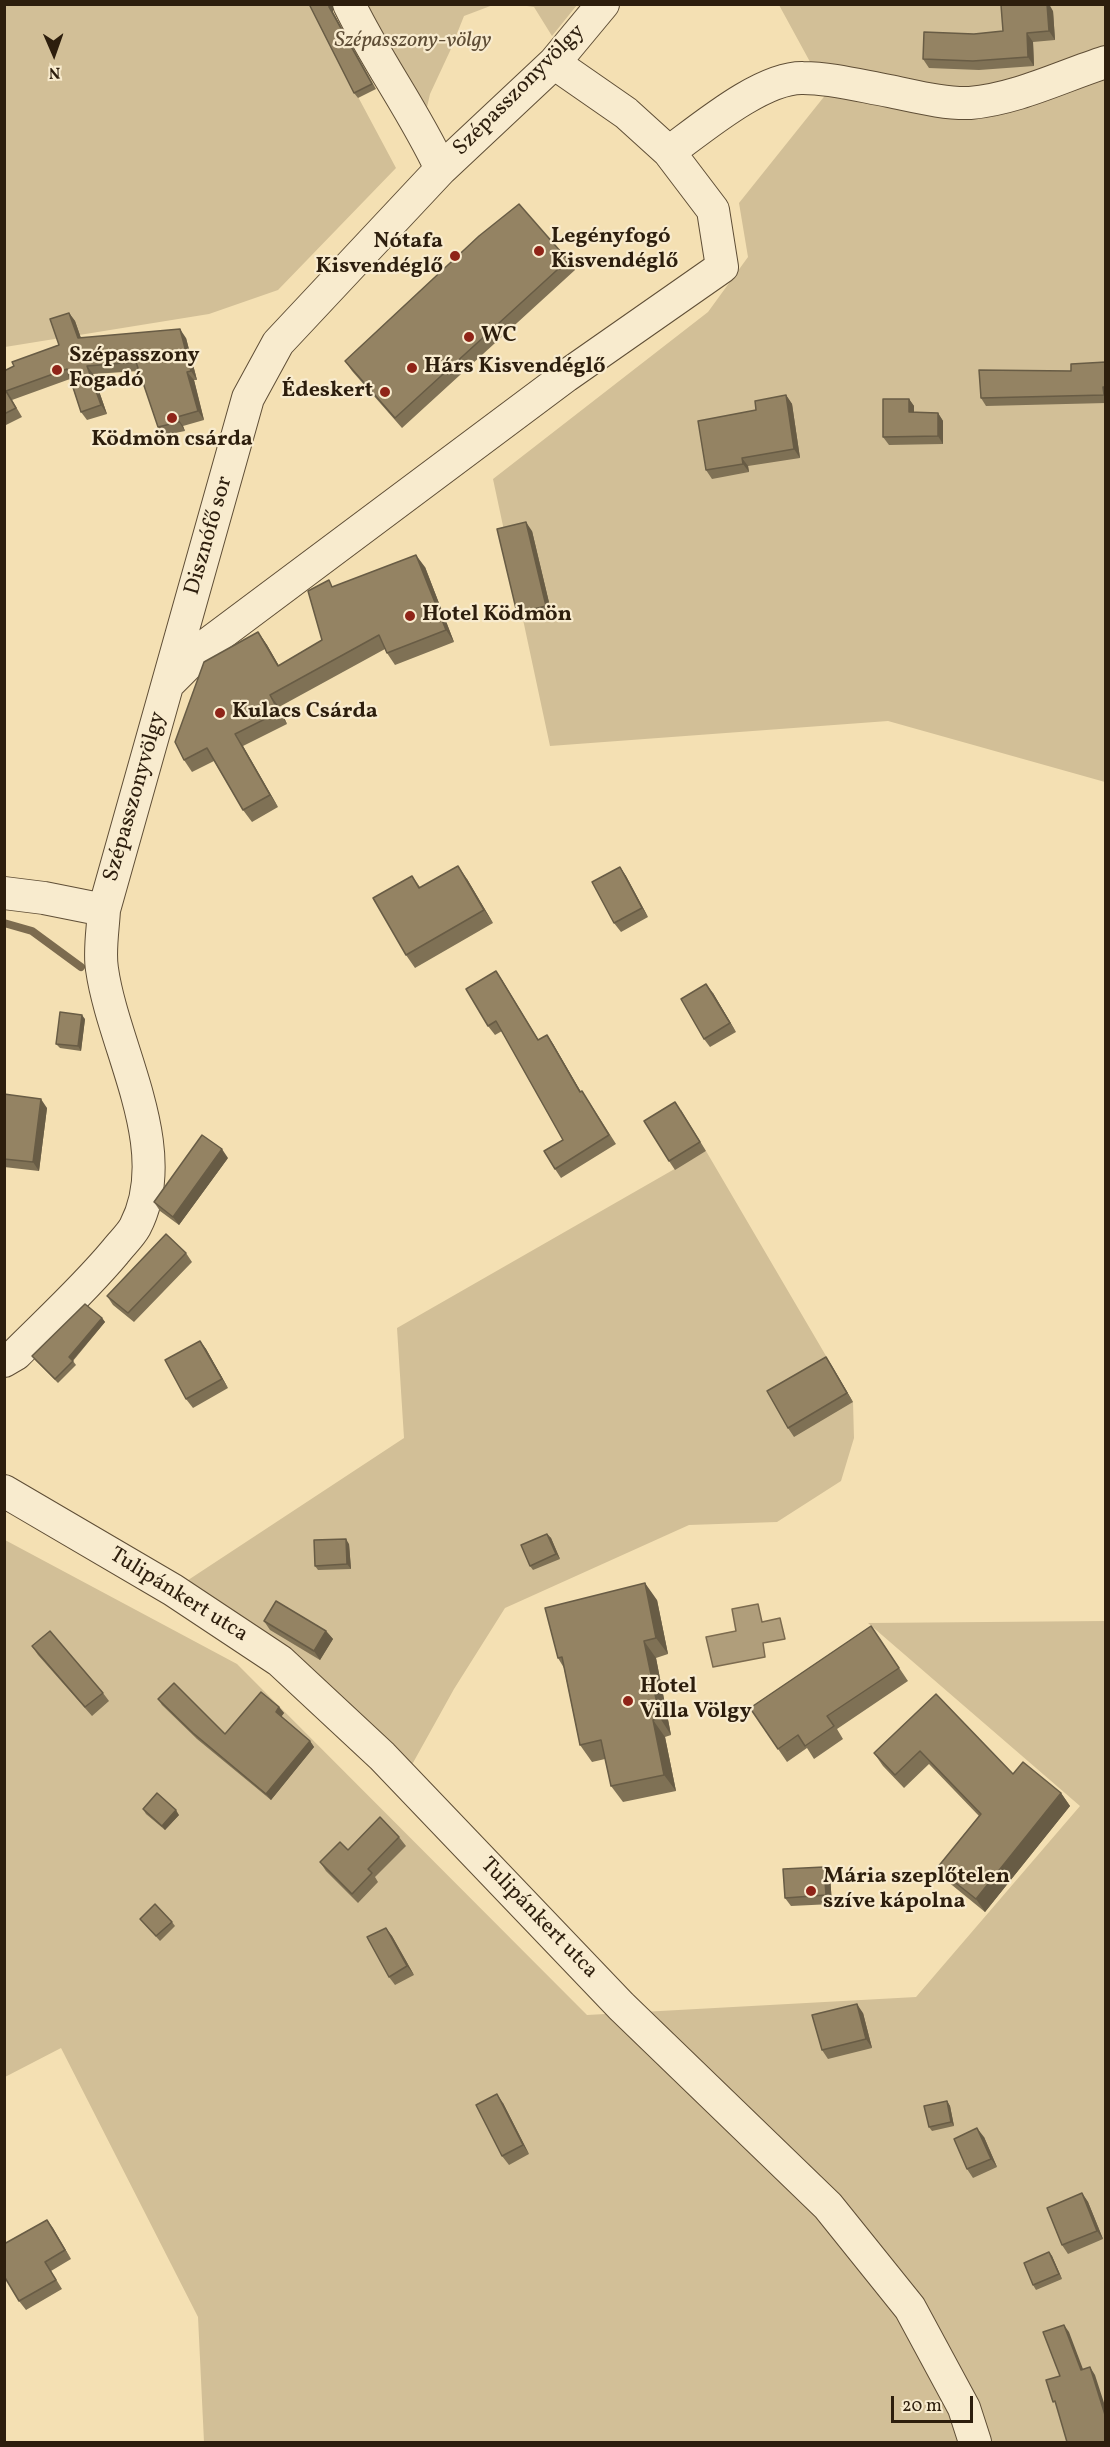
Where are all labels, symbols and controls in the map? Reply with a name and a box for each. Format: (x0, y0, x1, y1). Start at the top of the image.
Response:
street label: Szépasszonyvölgy (449, 20, 591, 162)
north arrow (24, 24, 84, 84)
park label: Szépasszony-völgy (334, 29, 492, 55)
text: N (48, 61, 61, 83)
place label: Legényfogó Kisvendéglő (551, 225, 678, 276)
place label: Nótafa Kisvendéglő (316, 230, 443, 282)
marker: Legényfogó Kisvendéglő (532, 244, 546, 258)
marker: Nótafa Kisvendéglő (448, 249, 462, 263)
place label: WC (481, 324, 517, 350)
marker: WC (462, 330, 476, 344)
place label: Szépasszony Fogadó (69, 344, 199, 396)
place label: Hárs Kisvendéglő (424, 355, 606, 381)
marker: Hárs Kisvendéglő (405, 361, 419, 375)
marker: Szépasszony Fogadó (50, 363, 64, 377)
place label: Édeskert (281, 379, 373, 405)
marker: Édeskert (378, 385, 392, 399)
marker: Ködmön csárda (165, 411, 179, 425)
place label: Ködmön csárda (91, 428, 253, 454)
street label: Disznófő sor (181, 474, 239, 598)
place label: Hotel Ködmön (422, 603, 572, 629)
marker: Hotel Ködmön (403, 609, 417, 623)
place label: Kulacs Csárda (232, 700, 378, 726)
marker: Kulacs Csárda (213, 706, 227, 720)
street label: Szépasszonyvölgy (99, 709, 173, 885)
street label: Tulipánkert utca (104, 1543, 252, 1649)
place label: Hotel Villa Völgy (640, 1675, 752, 1726)
marker: Hotel Villa Völgy (621, 1694, 635, 1708)
street label: Tulipánkert utca (474, 1853, 602, 1985)
place label: Mária szeplőtelen szíve kápolna (823, 1865, 1010, 1916)
marker: Mária szeplőtelen szíve kápolna (804, 1884, 818, 1898)
scale bar (894, 2384, 976, 2422)
text: 20 m (902, 2394, 942, 2419)

